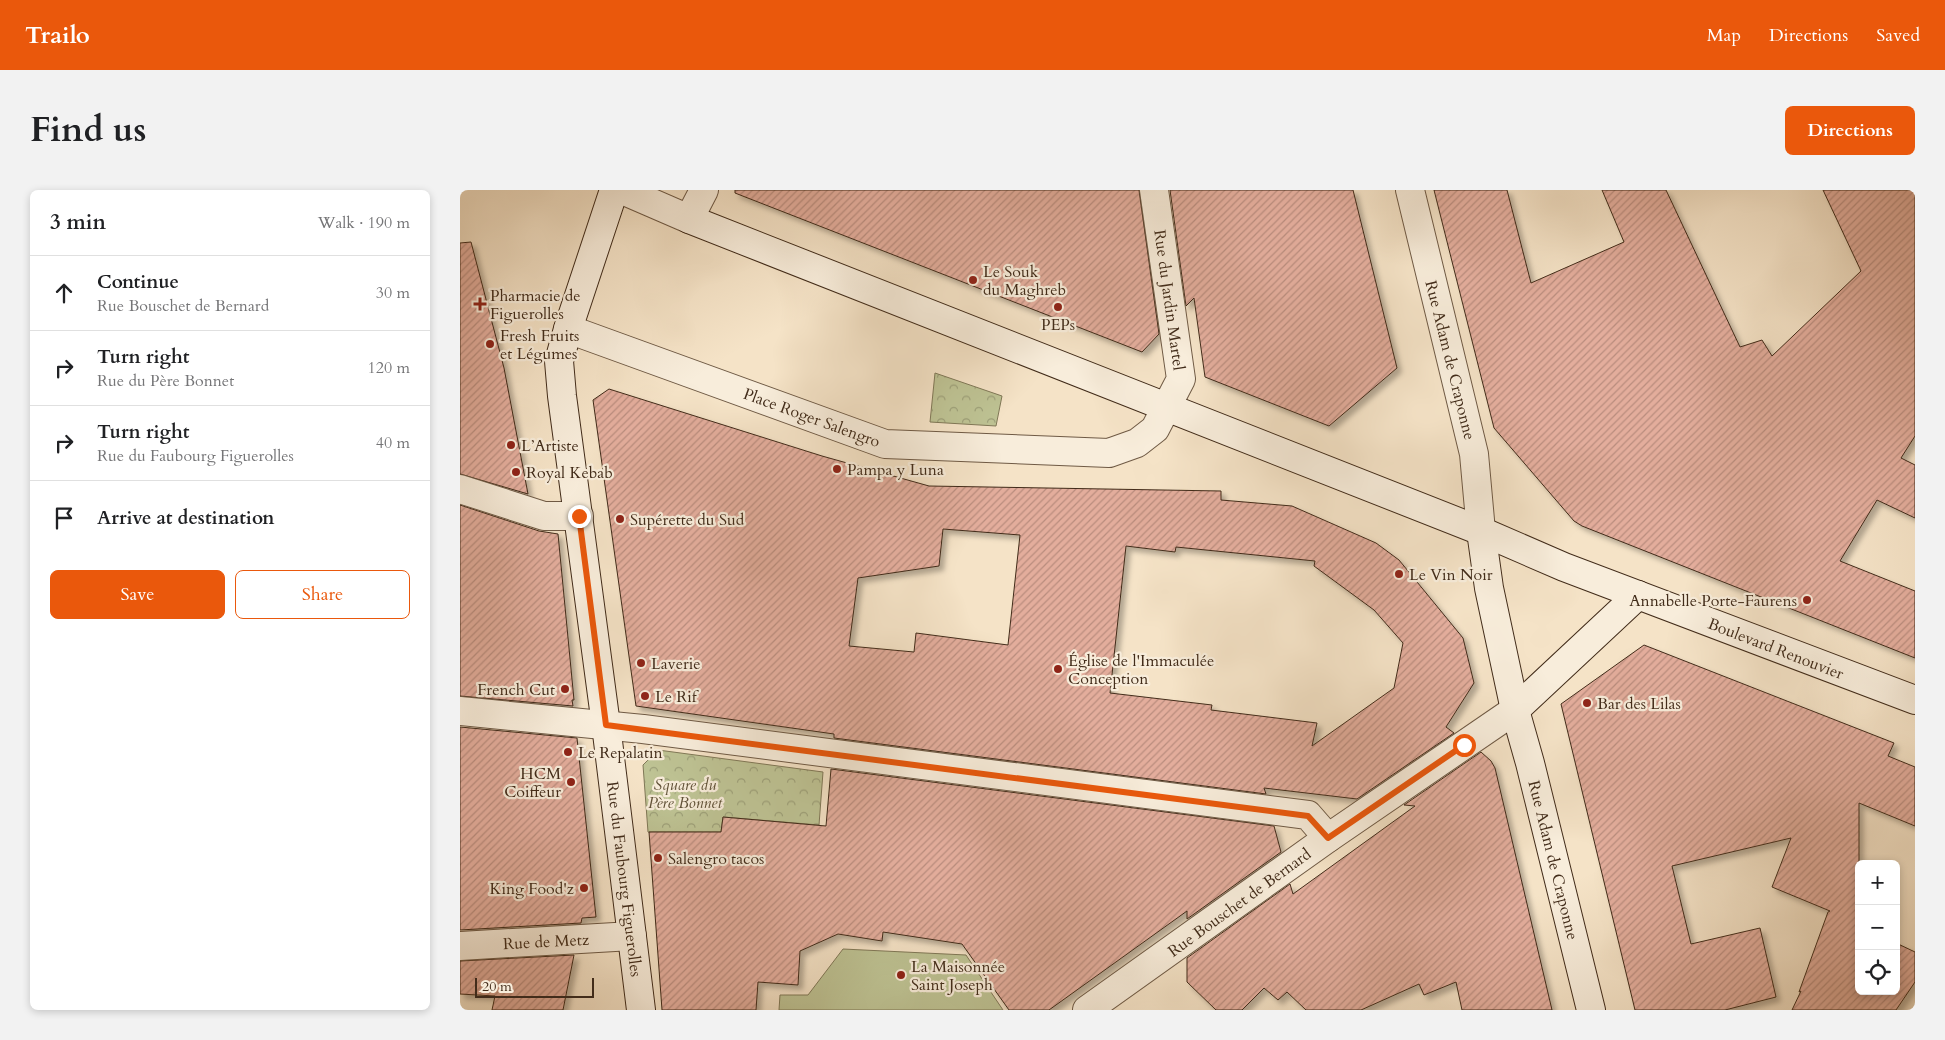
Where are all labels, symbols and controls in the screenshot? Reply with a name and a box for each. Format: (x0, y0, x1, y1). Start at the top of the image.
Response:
text: Trailo (25, 19, 90, 52)
text: Map (1707, 23, 1741, 48)
text: Directions (1769, 23, 1848, 48)
text: Saved (1876, 23, 1920, 48)
text: Find us (30, 106, 146, 154)
button: Directions (1785, 106, 1915, 155)
text: 3 min (50, 208, 106, 237)
text: Walk · 190 m (318, 212, 410, 234)
street label: Rue du Jardin Martel (1148, 228, 1190, 372)
place label: Le Souk du Maghreb (983, 261, 1066, 301)
text: Continue (97, 269, 179, 295)
marker: Le Souk du Maghreb (967, 274, 979, 286)
street label: Rue Adam de Craponne (1420, 278, 1481, 442)
icon: ahead (50, 279, 78, 307)
text: 30 m (376, 282, 410, 304)
place label: Pharmacie de Figuerolles (490, 285, 581, 325)
text: Rue Bouschet de Bernard (97, 295, 269, 317)
marker: Pharmacie de Figuerolles (474, 298, 486, 310)
marker: PEPs (1052, 301, 1064, 313)
place label: PEPs (1041, 314, 1075, 336)
place label: Fresh Fruits et Légumes (500, 325, 579, 365)
marker: Fresh Fruits et Légumes (484, 338, 496, 350)
text: Turn right (97, 344, 189, 370)
icon: right (50, 354, 78, 382)
text: 120 m (368, 357, 410, 379)
text: Rue du Père Bonnet (97, 370, 234, 392)
street label: Place Roger Salengro (740, 383, 884, 453)
text: Turn right (97, 419, 189, 445)
icon: right (50, 429, 78, 457)
text: 40 m (376, 432, 410, 454)
place label: L’Artiste (521, 435, 579, 457)
marker: L’Artiste (505, 439, 517, 451)
text: Rue du Faubourg Figuerolles (97, 445, 294, 467)
place label: Pampa y Luna (847, 459, 944, 481)
place label: Royal Kebab (526, 462, 613, 484)
marker: Pampa y Luna (831, 463, 843, 475)
marker: Royal Kebab (510, 466, 522, 478)
icon: arrive (50, 504, 78, 532)
text: Arrive at destination (97, 505, 274, 531)
route end (568, 505, 591, 528)
place label: Supérette du Sud (630, 509, 745, 531)
marker: Supérette du Sud (614, 513, 626, 525)
place label: Le Vin Noir (1409, 564, 1493, 586)
marker: Le Vin Noir (1393, 568, 1405, 580)
button: Save (50, 570, 225, 619)
button: Share (235, 570, 410, 619)
place label: Annabelle Porte-Faurens (1629, 590, 1797, 612)
marker: Annabelle Porte-Faurens (1801, 594, 1813, 606)
street label: Boulevard Renouvier (1705, 613, 1847, 685)
place label: Église de l'Immaculée Conception (1068, 650, 1214, 690)
place label: Laverie (651, 653, 701, 675)
marker: Laverie (635, 657, 647, 669)
marker: Église de l'Immaculée Conception (1052, 663, 1064, 675)
place label: French Cut (477, 679, 555, 701)
marker: French Cut (559, 683, 571, 695)
place label: Le Rif (655, 686, 700, 708)
marker: Le Rif (639, 690, 651, 702)
place label: Bar des Lilas (1597, 693, 1681, 715)
marker: Bar des Lilas (1581, 697, 1593, 709)
route start (1453, 734, 1476, 757)
place label: Le Repalatin (578, 742, 663, 764)
marker: Le Repalatin (562, 746, 574, 758)
place label: HCM Coiffeur (504, 763, 561, 803)
park label: Square du Père Bonnet (648, 774, 723, 814)
marker: HCM Coiffeur (565, 776, 577, 788)
street label: Rue Adam de Craponne (1523, 778, 1584, 942)
street label: Rue du Faubourg Figuerolles (601, 780, 647, 978)
street label: Rue Bouschet de Bernard (1163, 843, 1316, 962)
place label: Salengro tacos (668, 848, 764, 870)
marker: Salengro tacos (652, 852, 664, 864)
map controls (1855, 860, 1900, 995)
button: + (1855, 860, 1900, 905)
place label: King Food'z (490, 878, 574, 900)
marker: King Food'z (578, 882, 590, 894)
button: − (1855, 905, 1900, 950)
street label: Rue de Metz (503, 929, 590, 955)
button: locate (1855, 950, 1900, 995)
place label: La Maisonnée Saint Joseph (911, 956, 1005, 996)
marker: La Maisonnée Saint Joseph (895, 969, 907, 981)
scale bar (475, 975, 594, 998)
text: 20 m (482, 977, 512, 996)

